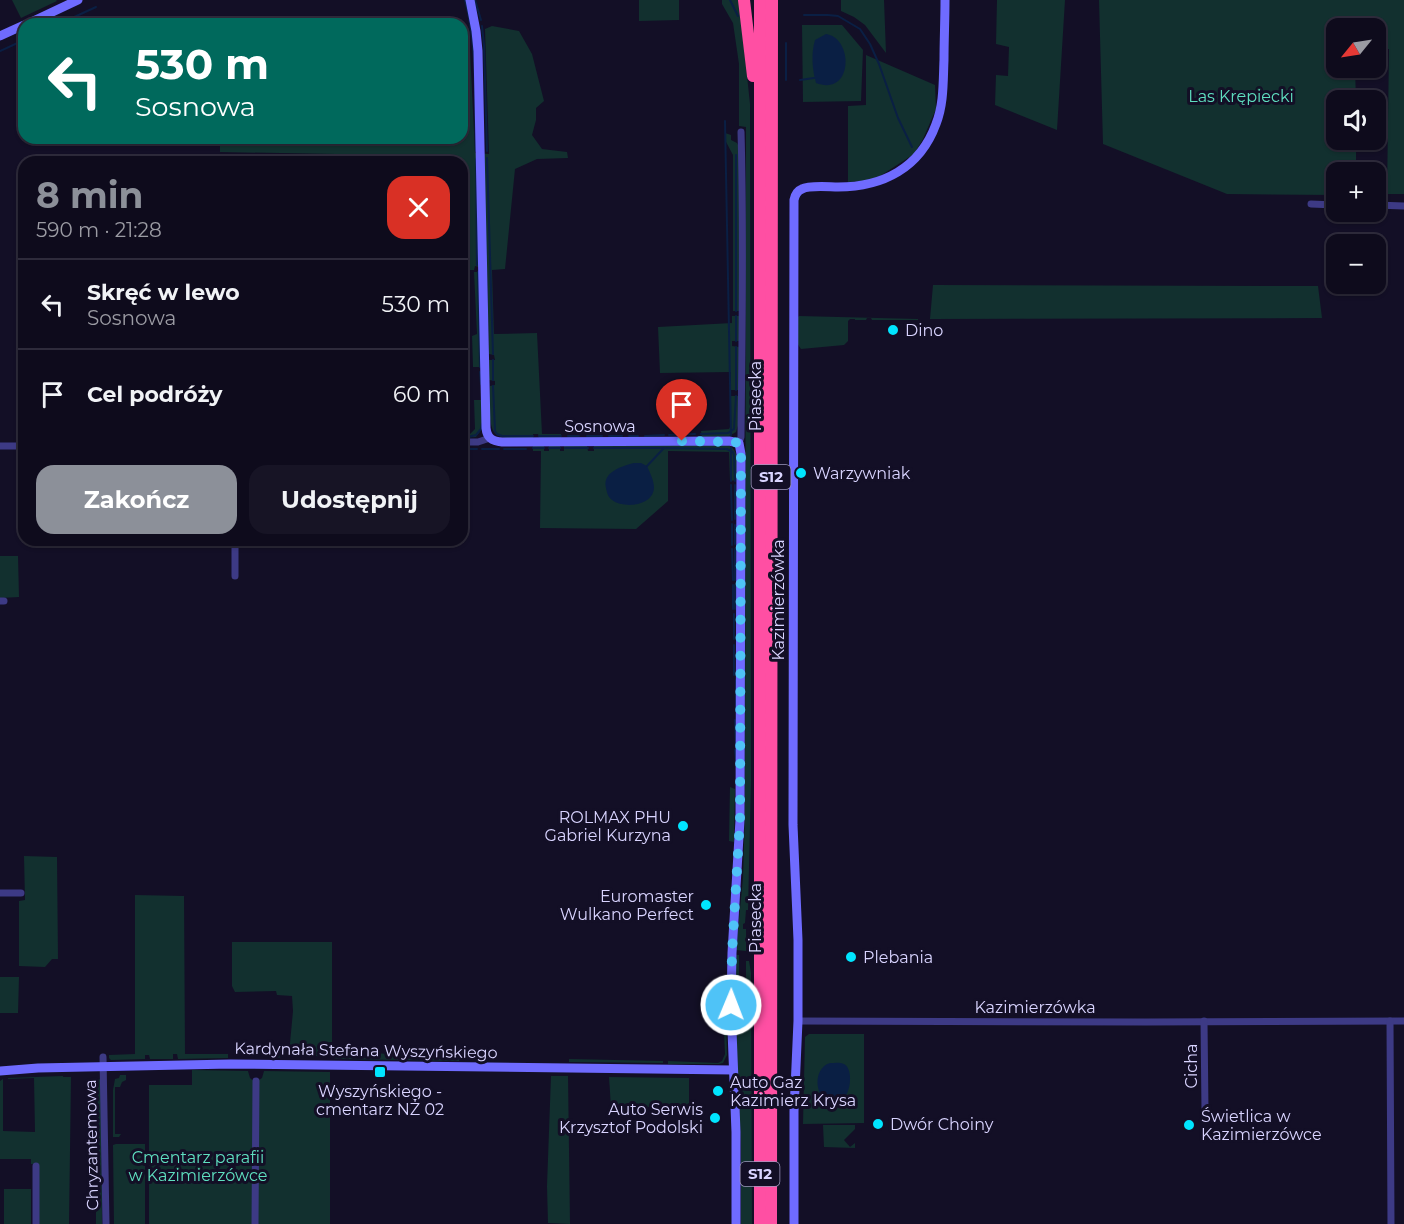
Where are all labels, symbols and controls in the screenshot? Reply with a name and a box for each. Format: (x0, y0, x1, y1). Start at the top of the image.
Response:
north arrow (1326, 18, 1386, 78)
map controls (1326, 18, 1386, 294)
text: 530 m (135, 38, 269, 90)
icon: left (36, 42, 114, 120)
park label: Las Krępiecki (1188, 87, 1294, 106)
text: Sosnowa (135, 90, 256, 123)
button: sound (1326, 90, 1386, 150)
button: + (1326, 162, 1386, 222)
text: 8 min (36, 173, 143, 217)
button: close (387, 176, 450, 239)
text: 590 m · 21:28 (36, 218, 162, 242)
button: − (1326, 234, 1386, 294)
text: Skręć w lewo (87, 279, 240, 306)
icon: left (36, 288, 69, 321)
text: 530 m (382, 291, 450, 318)
text: Sosnowa (87, 306, 176, 330)
place label: Dino (905, 321, 943, 340)
marker: Dino (886, 323, 900, 337)
street label: Piasecka (746, 361, 765, 431)
icon: arrive (36, 378, 69, 411)
pin (656, 379, 707, 441)
text: Cel podróży (87, 381, 223, 408)
text: 60 m (393, 381, 450, 408)
icon: arrive (665, 388, 698, 421)
street label: Sosnowa (564, 417, 636, 436)
place label: Warzywniak (813, 464, 911, 483)
button: Zakończ (36, 465, 237, 534)
button: Udostępnij (249, 465, 450, 534)
road number: S12 (752, 465, 790, 489)
marker: Warzywniak (794, 466, 808, 480)
street label: Kazimierzówka (769, 539, 788, 661)
place label: ROLMAX PHU Gabriel Kurzyna (545, 808, 671, 845)
marker: ROLMAX PHU Gabriel Kurzyna (676, 819, 690, 833)
street label: Piasecka (746, 883, 765, 953)
place label: Euromaster Wulkano Perfect (560, 887, 694, 924)
marker: Euromaster Wulkano Perfect (699, 898, 713, 912)
place label: Plebania (863, 948, 933, 967)
marker: Plebania (844, 950, 858, 964)
position arrow (699, 973, 763, 1037)
street label: Kazimierzówka (974, 998, 1096, 1017)
street label: Kardynała Stefana Wyszyńskiego (234, 1039, 498, 1062)
street label: Cicha (1182, 1044, 1201, 1088)
marker: Wyszyńskiego - cmentarz NŻ 02 (373, 1065, 387, 1079)
place label: Auto Gaz Kazimierz Krysa (730, 1073, 856, 1110)
street label: Chryzantemowa (81, 1079, 102, 1211)
place label: Wyszyńskiego - cmentarz NŻ 02 (316, 1082, 444, 1119)
marker: Auto Gaz Kazimierz Krysa (711, 1084, 725, 1098)
place label: Auto Serwis Krzysztof Podolski (559, 1100, 703, 1137)
place label: Świetlica w Kazimierzówce (1201, 1107, 1322, 1144)
marker: Auto Serwis Krzysztof Podolski (708, 1111, 722, 1125)
place label: Dwór Choiny (890, 1115, 994, 1134)
marker: Dwór Choiny (871, 1117, 885, 1131)
marker: Świetlica w Kazimierzówce (1182, 1118, 1196, 1132)
park label: Cmentarz parafii w Kazimierzówce (129, 1148, 267, 1185)
road number: S12 (740, 1162, 780, 1186)

